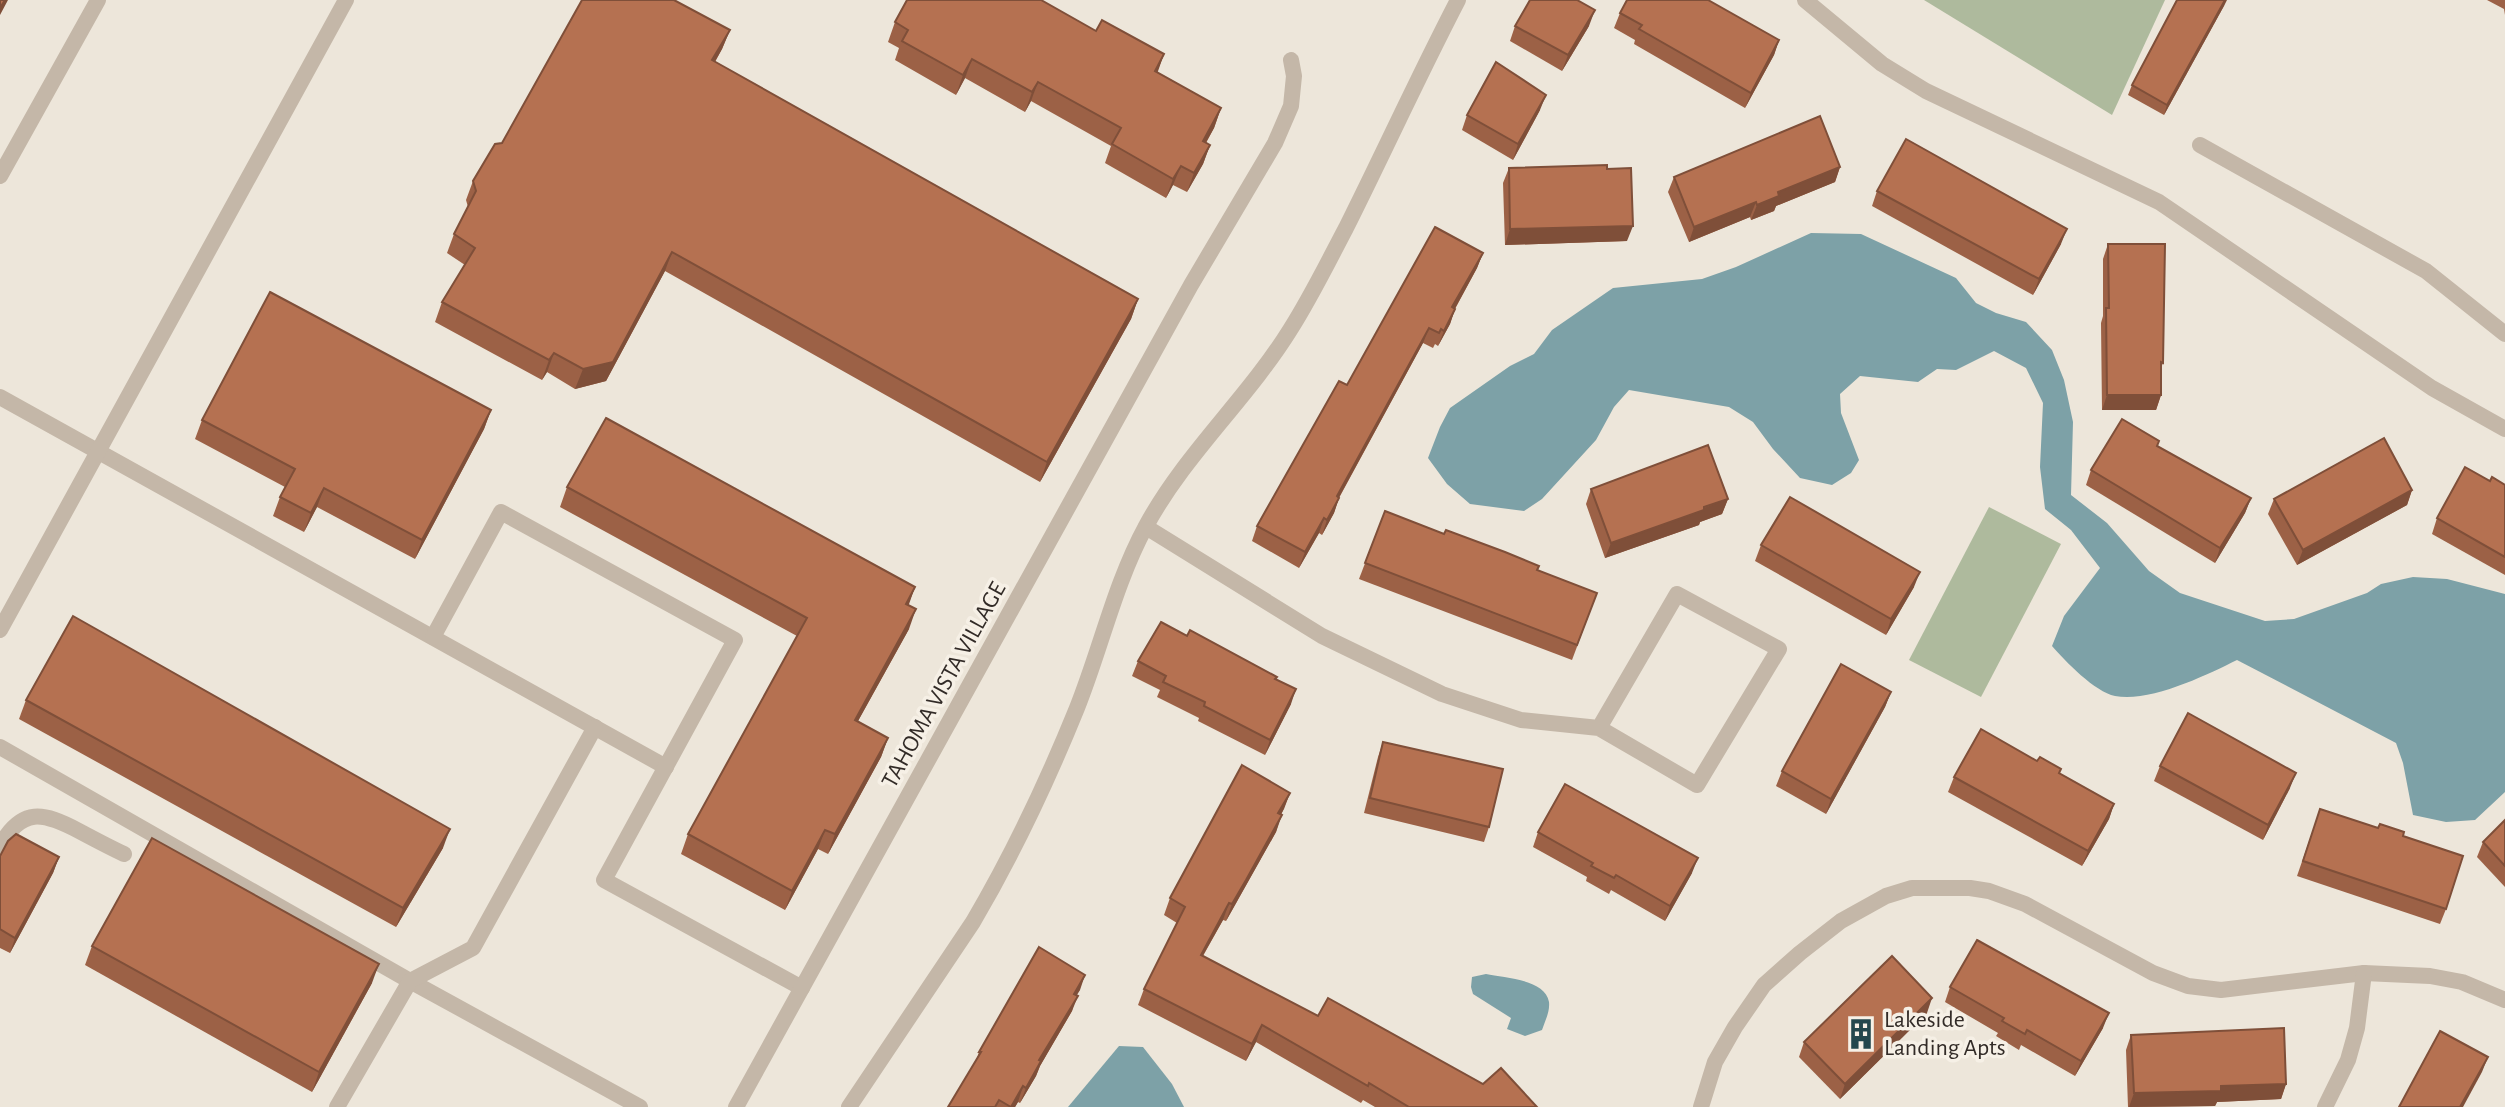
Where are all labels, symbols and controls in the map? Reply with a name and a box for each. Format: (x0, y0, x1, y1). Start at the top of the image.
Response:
street label: TAHOMA VISTA VILLAGE (878, 578, 1011, 792)
place label: Lakeside Landing Apts (1884, 1008, 2006, 1060)
building icon: Lakeside Landing Apts (1844, 1017, 1878, 1051)

